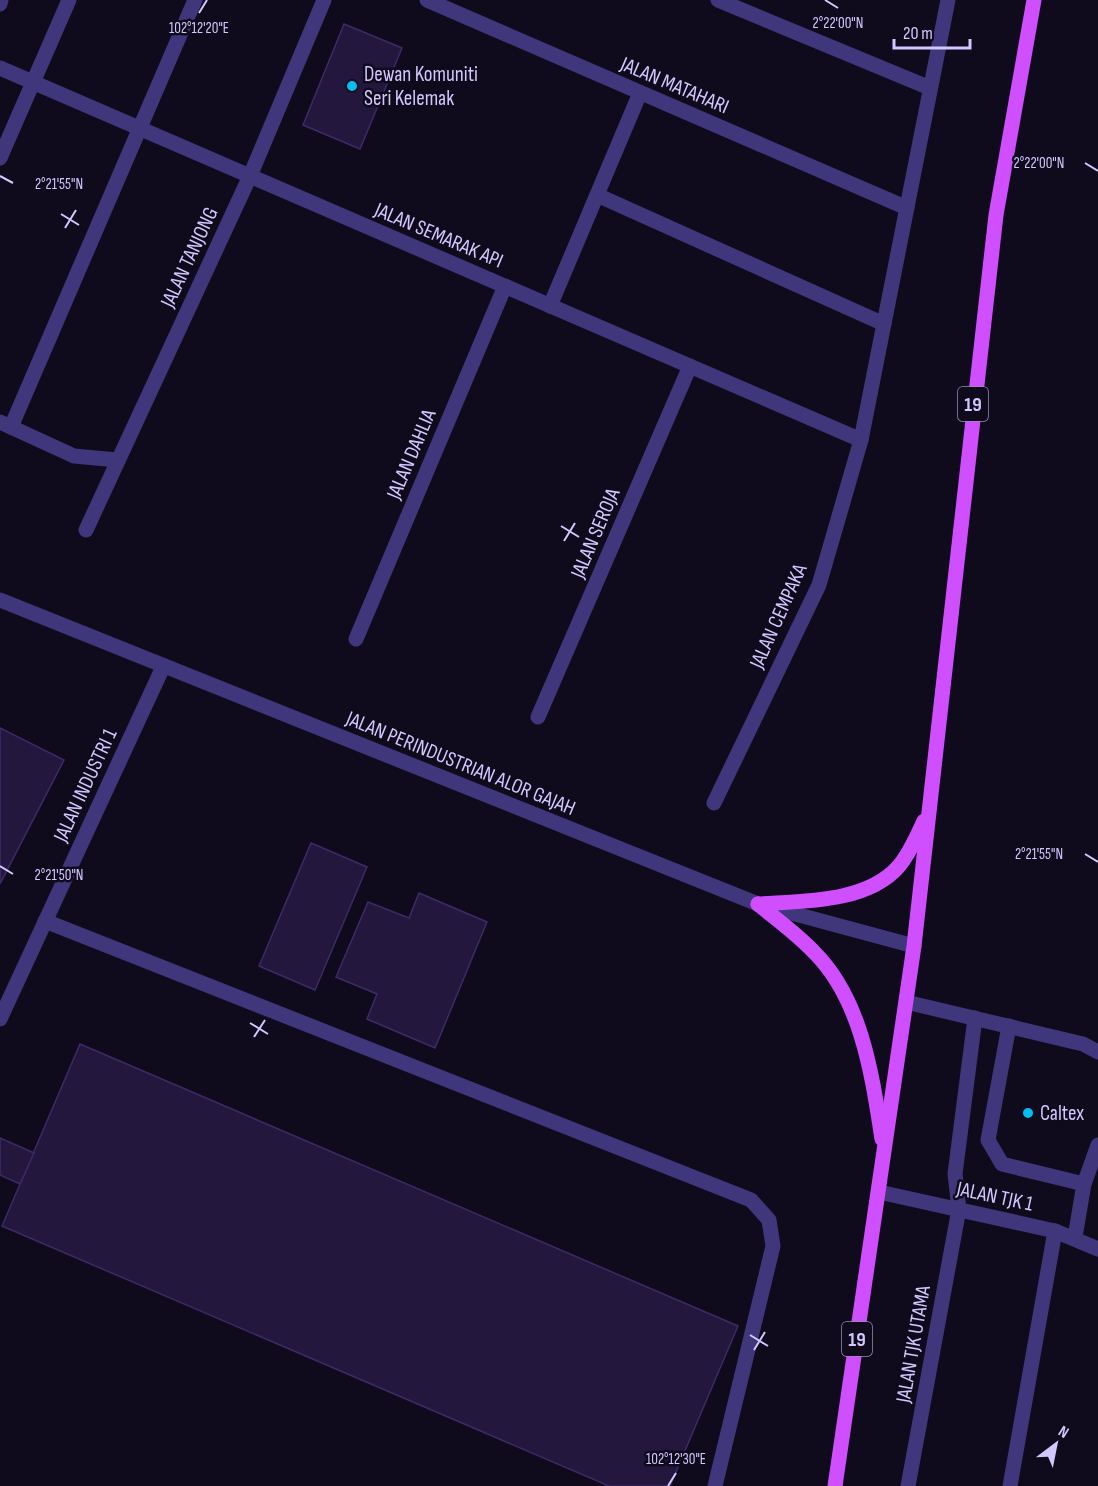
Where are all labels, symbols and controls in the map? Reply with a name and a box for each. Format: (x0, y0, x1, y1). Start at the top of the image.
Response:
scale bar (894, 12, 970, 50)
text: 2°22'00"N (813, 14, 863, 33)
text: 102°12'20"E (169, 19, 229, 38)
text: 20 m (903, 23, 933, 44)
street label: JALAN MATAHARI (616, 51, 733, 119)
place label: Dewan Komuniti Seri Kelemak (364, 62, 478, 111)
marker: Dewan Komuniti Seri Kelemak (345, 79, 359, 93)
text: 2°22'00"N (1014, 154, 1064, 173)
text: 2°21'55"N (35, 175, 83, 194)
street label: JALAN SEMARAK API (370, 197, 507, 274)
street label: JALAN TANJONG (155, 203, 224, 312)
road number: 19 (958, 387, 988, 421)
street label: JALAN DAHLIA (381, 405, 442, 504)
street label: JALAN SEROJA (565, 484, 626, 583)
street label: JALAN CEMPAKA (744, 559, 813, 673)
street label: JALAN PERINDUSTRIAN ALOR GAJAH (342, 706, 579, 821)
street label: JALAN INDUSTRI 1 (48, 724, 123, 847)
text: 2°21'55"N (1015, 845, 1063, 864)
text: 2°21'50"N (35, 866, 83, 885)
place label: Caltex (1040, 1101, 1084, 1126)
marker: Caltex (1021, 1106, 1035, 1120)
street label: JALAN TJK 1 (954, 1176, 1036, 1217)
street label: JALAN TJK UTAMA (891, 1283, 936, 1406)
road number: 19 (842, 1322, 872, 1356)
north arrow (1026, 1414, 1086, 1474)
text: N (1054, 1422, 1072, 1443)
text: 102°12'30"E (646, 1450, 706, 1469)

